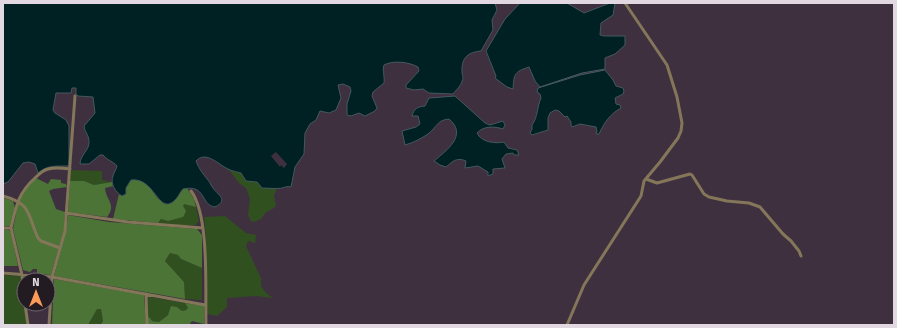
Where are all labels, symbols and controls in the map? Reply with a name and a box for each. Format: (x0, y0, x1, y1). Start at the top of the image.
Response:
north arrow (16, 272, 56, 312)
text: N (32, 276, 40, 289)

